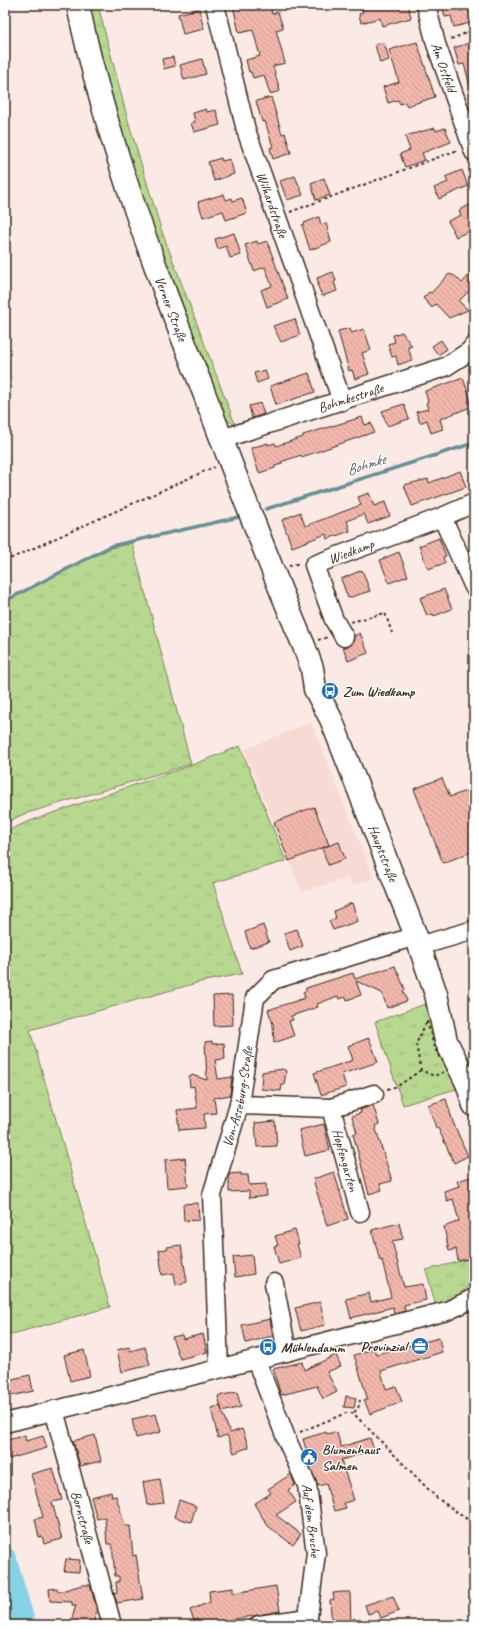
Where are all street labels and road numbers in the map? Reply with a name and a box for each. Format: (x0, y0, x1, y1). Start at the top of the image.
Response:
street label: Am Ostfeld (428, 40, 462, 97)
street label: Wilhardstraße (253, 170, 292, 241)
street label: Verner Straße (151, 274, 192, 345)
street label: Bohmkestraße (316, 379, 386, 416)
street label: Wiedkamp (326, 535, 377, 567)
street label: Hauptstraße (365, 822, 403, 885)
street label: Von-Asseburg-Straße (218, 1044, 256, 1149)
street label: Hopfengarten (329, 1127, 363, 1194)
street label: Auf dem Bruche (298, 1483, 325, 1560)
street label: Bornstraße (68, 1489, 99, 1547)

